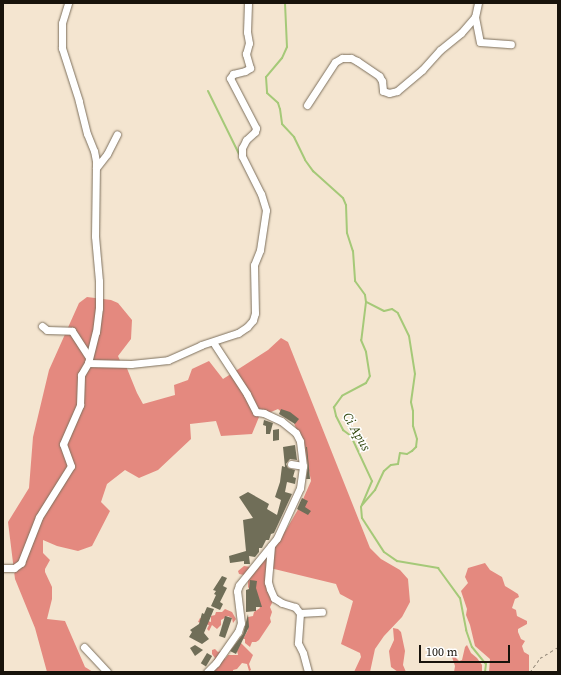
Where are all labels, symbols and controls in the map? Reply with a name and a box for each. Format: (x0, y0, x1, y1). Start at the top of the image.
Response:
water label: Ci Apus (339, 410, 373, 454)
scale bar (421, 637, 512, 663)
text: 100 m (426, 644, 458, 660)

